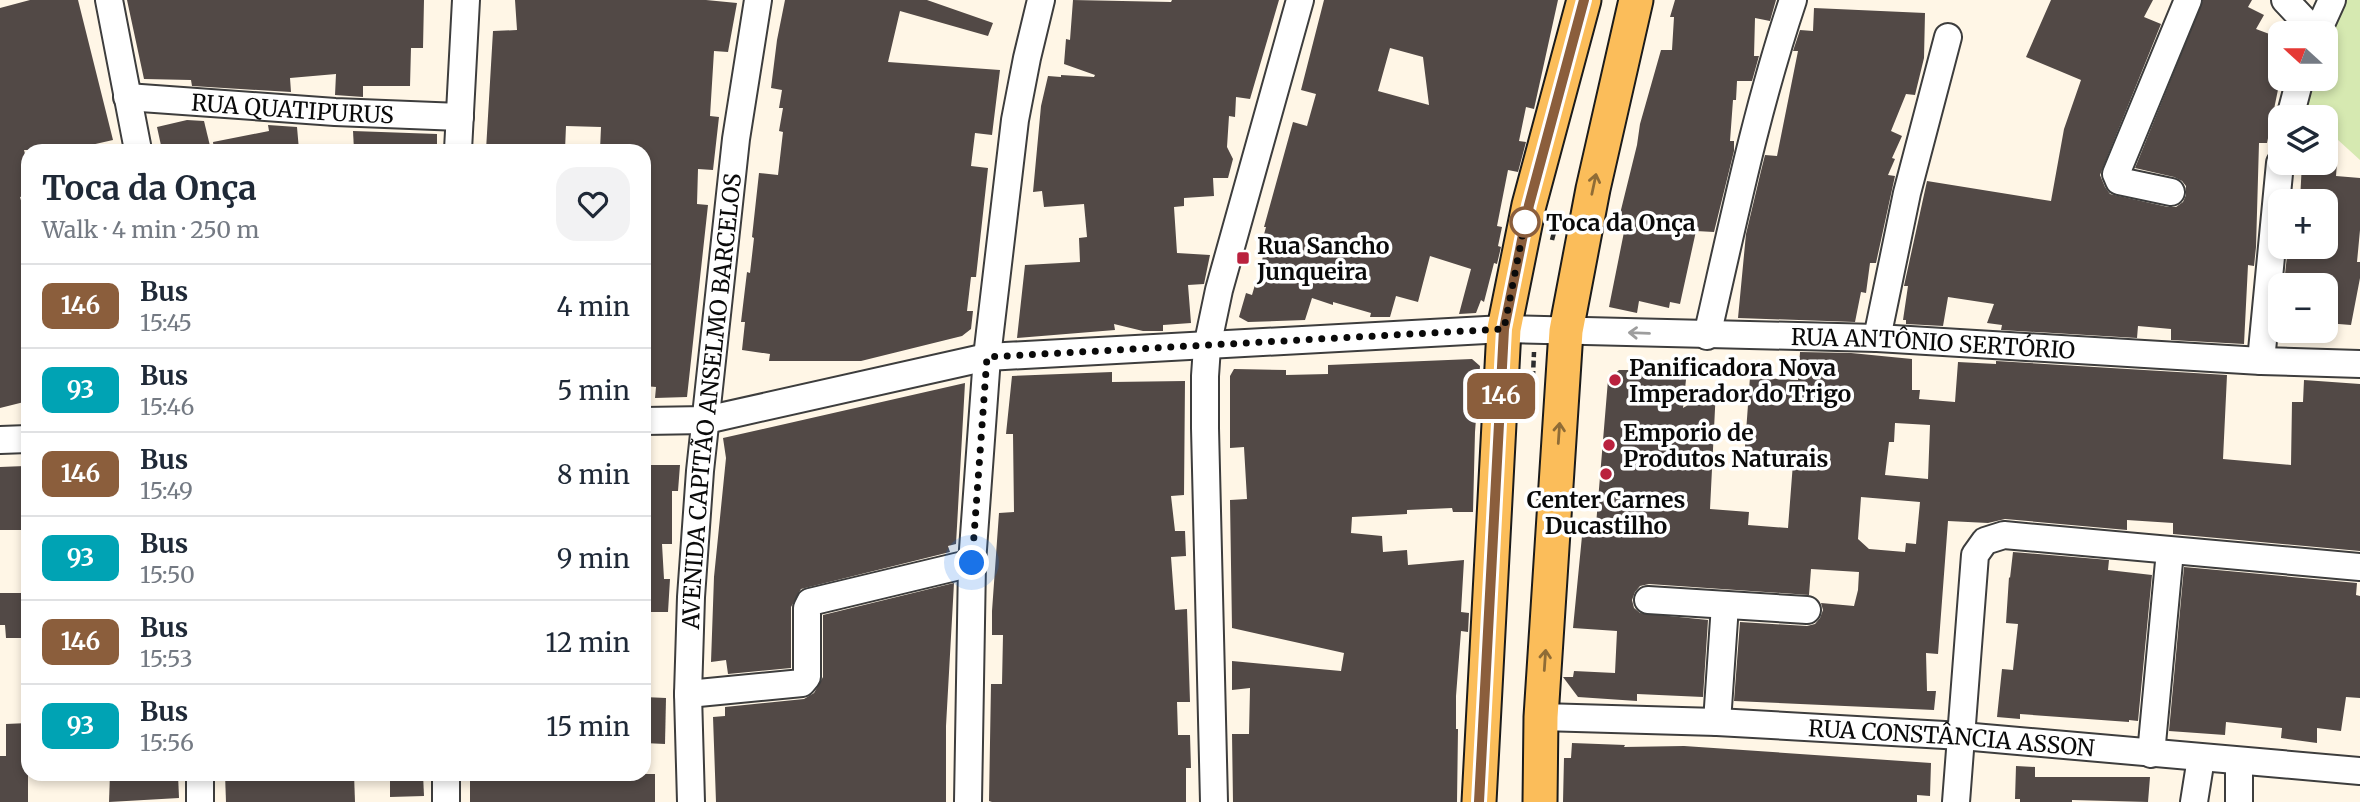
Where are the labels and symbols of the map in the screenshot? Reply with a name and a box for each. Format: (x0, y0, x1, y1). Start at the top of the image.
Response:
north arrow (2268, 21, 2338, 91)
street label: RUA QUATIPURUS (190, 87, 394, 129)
street label: AVENIDA CAPITÃO ANSELMO BARCELOS (675, 172, 747, 631)
one-way arrow (1588, 173, 1602, 196)
marker: Toca da Onça (1510, 207, 1540, 237)
place label: Toca da Onça (1546, 208, 1696, 237)
place label: Rua Sancho Junqueira (1256, 231, 1390, 286)
marker: Rua Sancho Junqueira (1235, 250, 1251, 266)
street label: RUA ANTÔNIO SERTÓRIO (1790, 321, 2076, 364)
one-way arrow (1627, 327, 1650, 340)
place label: Panificadora Nova Imperador do Trigo (1629, 353, 1852, 408)
marker: Panificadora Nova Imperador do Trigo (1607, 372, 1623, 388)
line badge: 146 (1461, 373, 1541, 419)
place label: Emporio de Produtos Naturais (1623, 418, 1829, 473)
one-way arrow (1553, 423, 1566, 445)
marker: Emporio de Produtos Naturais (1601, 437, 1617, 453)
marker: Center Carnes Ducastilho (1598, 466, 1614, 482)
place label: Center Carnes Ducastilho (1527, 485, 1685, 540)
your location (954, 545, 989, 580)
one-way arrow (1538, 649, 1551, 672)
street label: RUA CONSTÂNCIA ASSON (1808, 713, 2096, 762)

